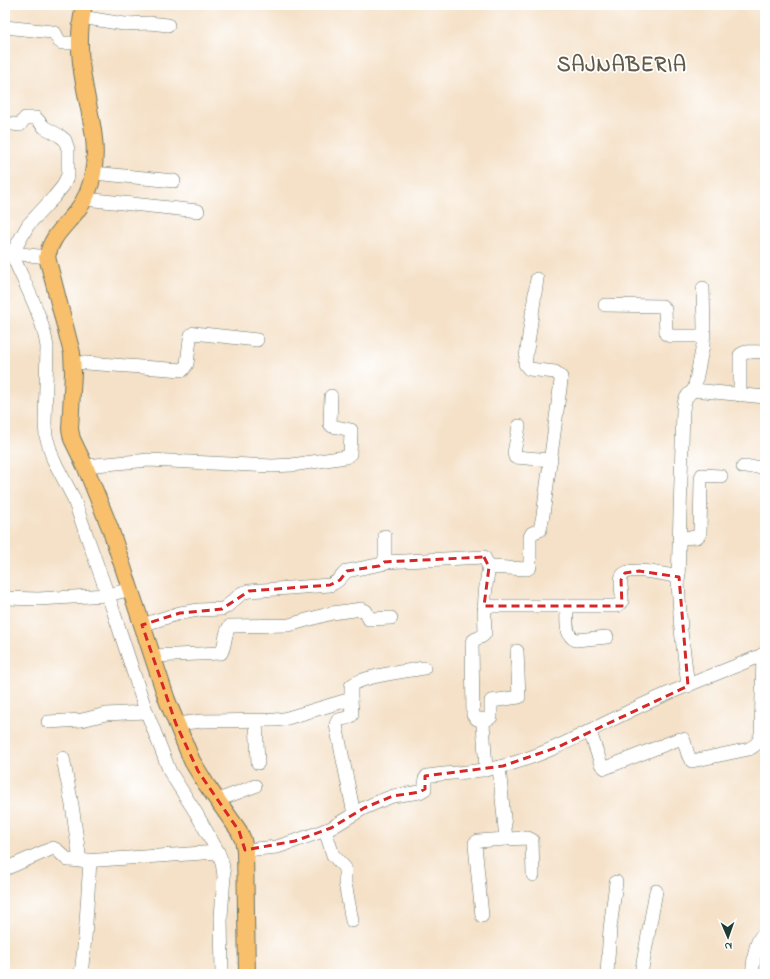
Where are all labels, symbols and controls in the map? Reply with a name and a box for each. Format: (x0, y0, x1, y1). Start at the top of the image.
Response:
district label: SAJNABERIA (557, 51, 687, 81)
north arrow (708, 917, 748, 957)
text: N (724, 938, 732, 954)

